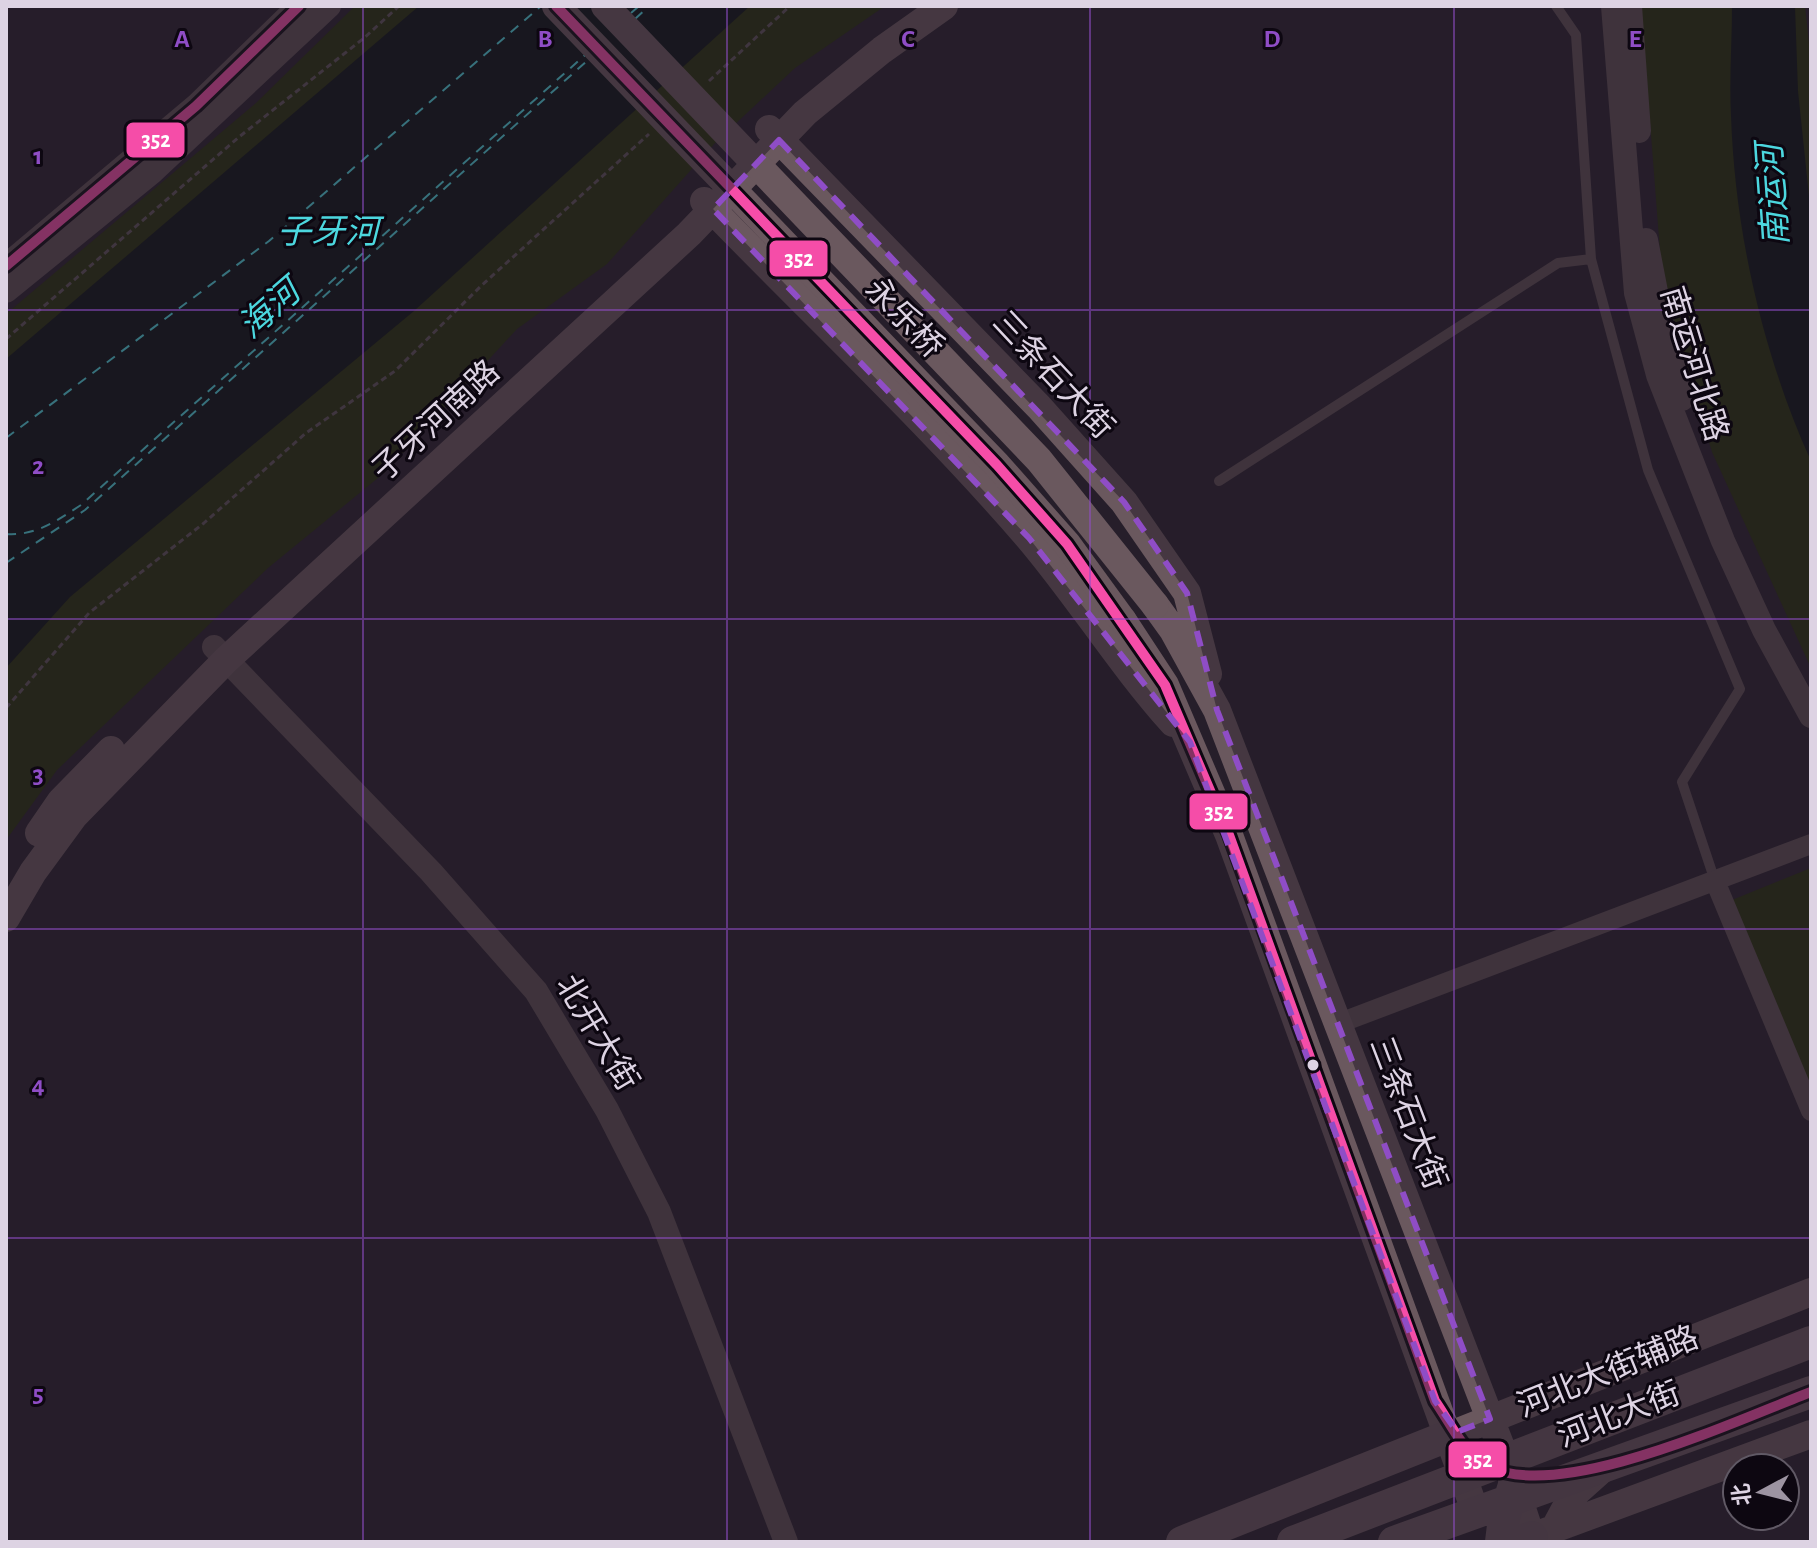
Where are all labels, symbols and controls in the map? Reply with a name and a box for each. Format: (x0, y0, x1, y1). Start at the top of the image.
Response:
text: A (174, 26, 190, 52)
text: B (537, 26, 553, 52)
text: C (901, 26, 915, 52)
text: D (1263, 26, 1281, 52)
text: E (1628, 26, 1642, 52)
line badge: 352 (125, 121, 186, 159)
text: 352 (141, 129, 171, 151)
water label: 南运河 (1751, 137, 1795, 247)
text: 1 (33, 143, 43, 169)
water label: 子牙河 (277, 214, 385, 250)
line badge: 352 (768, 239, 829, 278)
text: 352 (784, 248, 814, 270)
water label: 海河 (232, 269, 311, 345)
street label: 永乐桥 (859, 272, 950, 364)
street label: 南运河北路 (1655, 282, 1735, 445)
street label: 三条石大街 (987, 305, 1120, 444)
street label: 子牙河南路 (365, 353, 505, 487)
text: 2 (32, 453, 44, 479)
text: 3 (32, 762, 44, 788)
line badge: 352 (1188, 792, 1249, 831)
text: 352 (1204, 801, 1234, 823)
street label: 北开大街 (550, 969, 645, 1096)
street label: 三条石大街 (1364, 1032, 1453, 1193)
unlabelled marker (1305, 1057, 1321, 1073)
text: 4 (31, 1072, 45, 1098)
street label: 河北大街辅路 (1512, 1318, 1704, 1426)
street label: 河北大街 (1552, 1374, 1686, 1456)
text: 5 (32, 1381, 44, 1407)
line badge: 352 (1447, 1440, 1508, 1479)
text: 352 (1463, 1449, 1493, 1471)
north arrow (1721, 1452, 1801, 1532)
text: 北 (1729, 1482, 1754, 1507)

